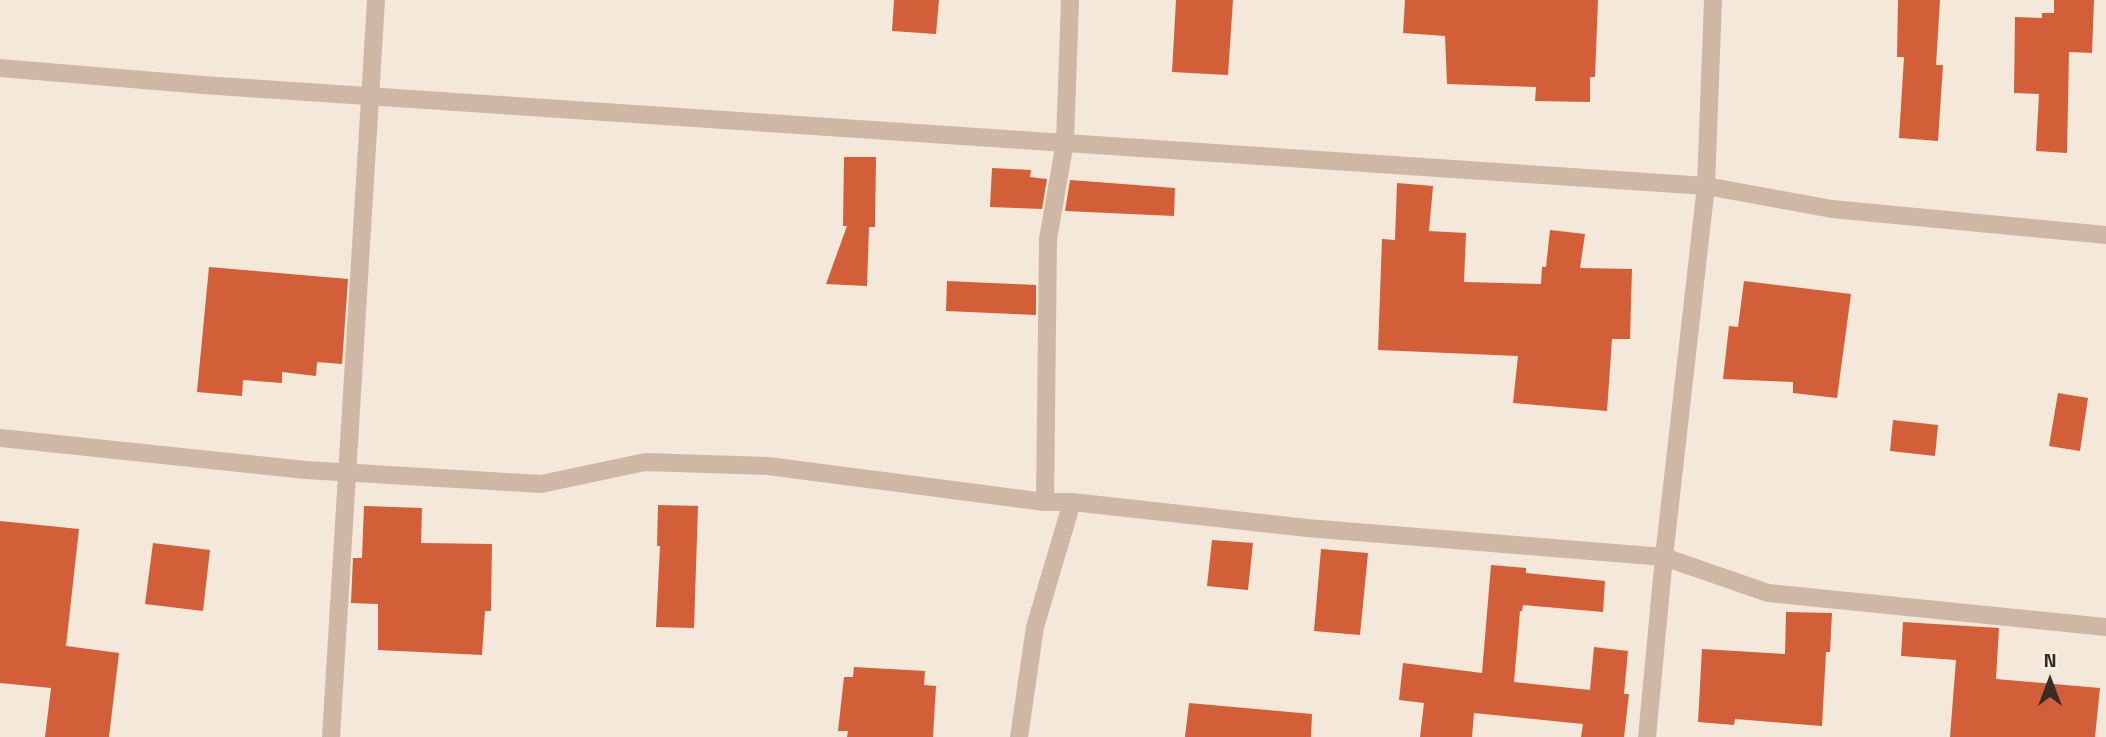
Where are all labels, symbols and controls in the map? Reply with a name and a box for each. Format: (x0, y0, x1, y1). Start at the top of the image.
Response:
text: N (2043, 645, 2057, 674)
north arrow (2015, 646, 2085, 716)

